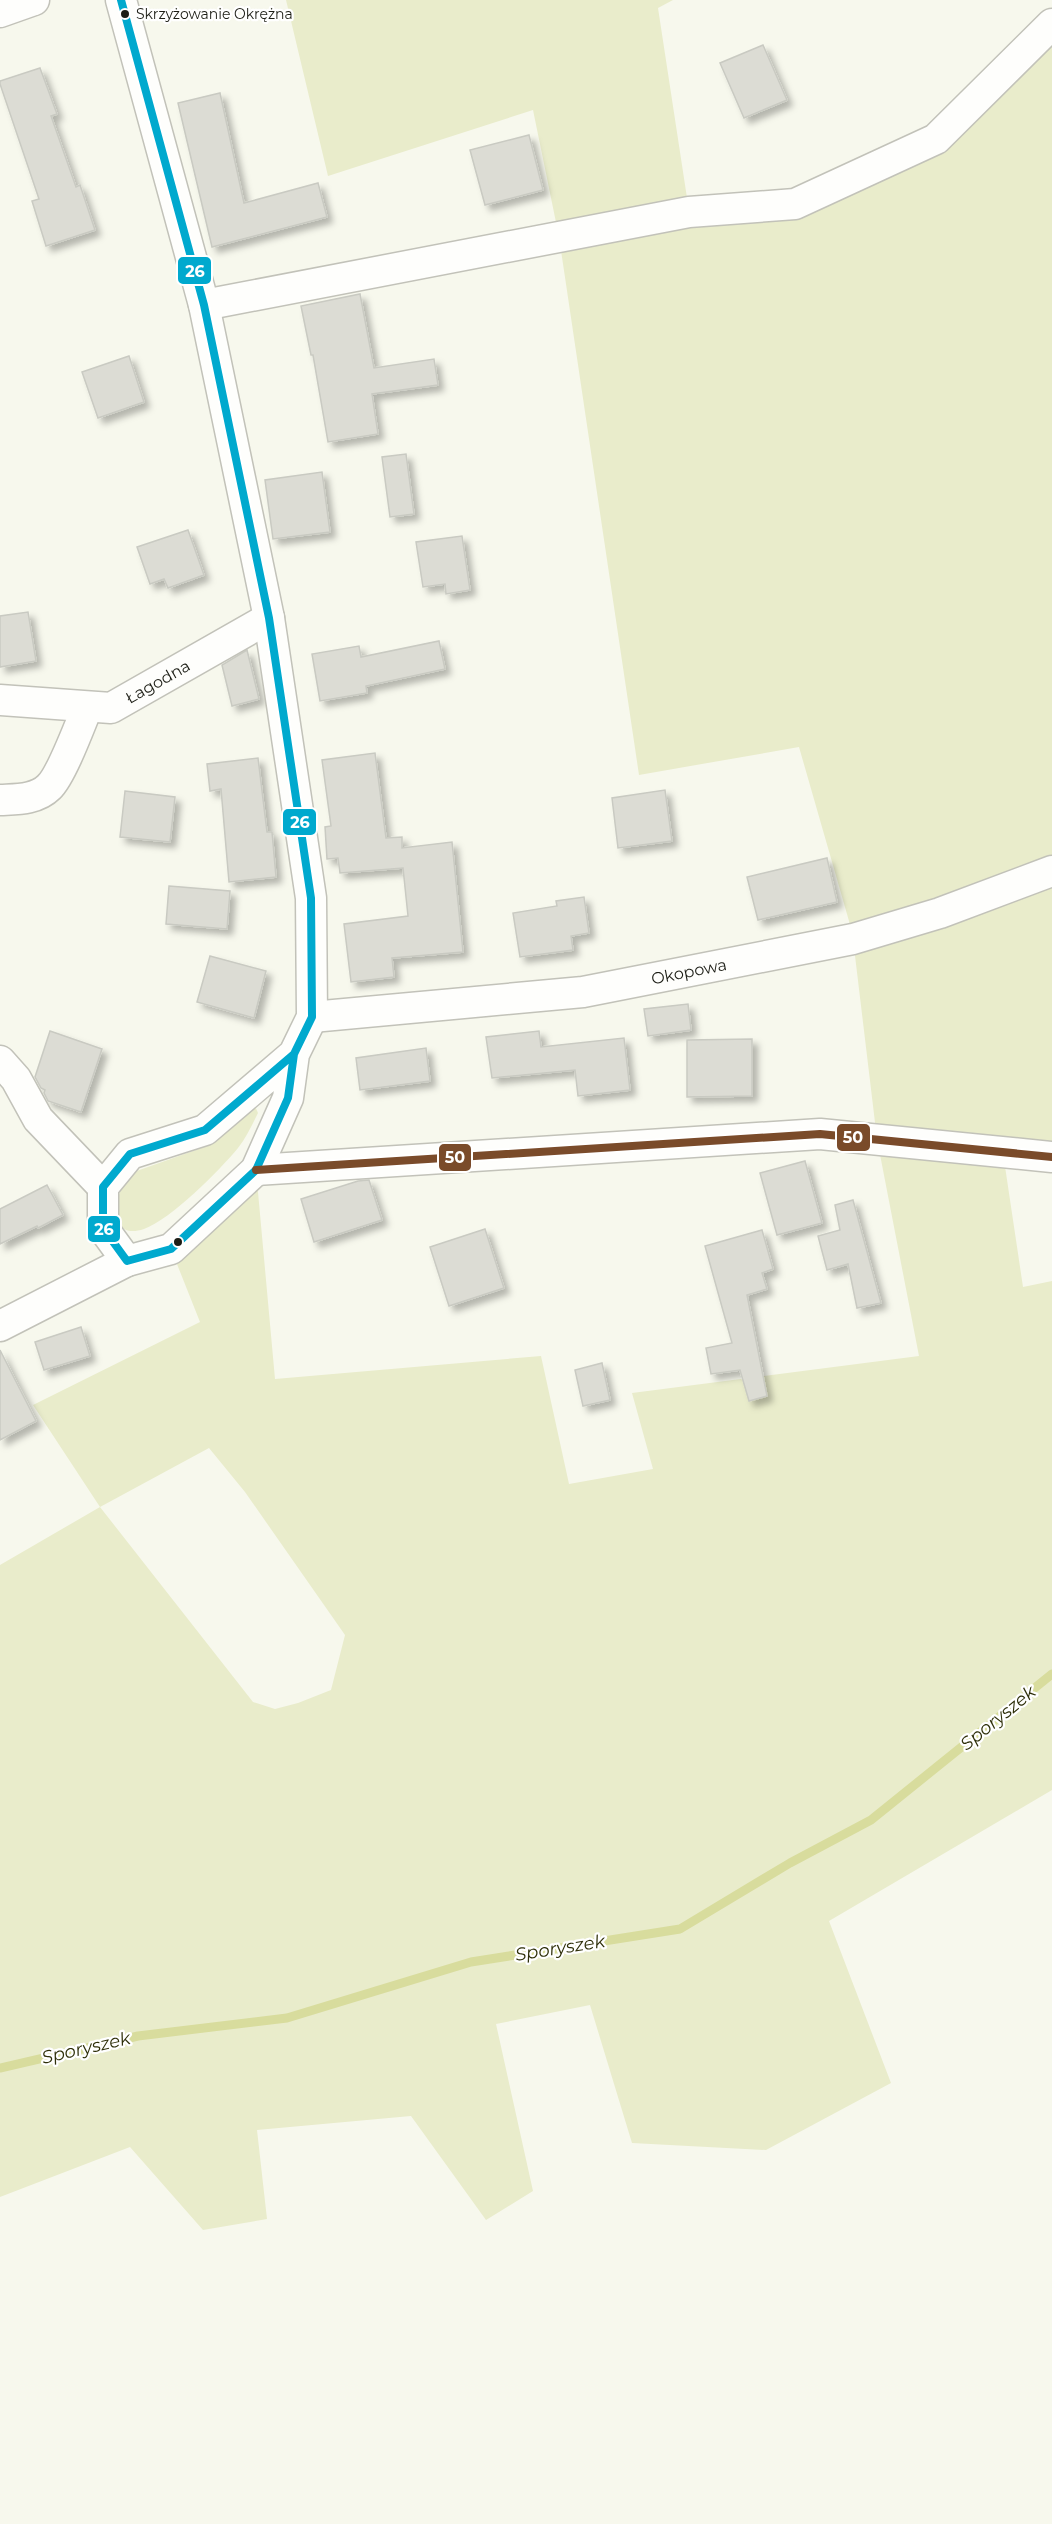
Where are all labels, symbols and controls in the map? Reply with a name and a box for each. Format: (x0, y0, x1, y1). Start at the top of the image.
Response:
place label: Skrzyżowanie Okrężna (136, 5, 293, 23)
marker: Skrzyżowanie Okrężna (119, 8, 131, 20)
line badge: 26 (177, 256, 212, 285)
text: 26 (185, 262, 205, 281)
street label: Łagodna (122, 656, 193, 707)
line badge: 26 (282, 808, 317, 836)
text: 26 (290, 813, 310, 832)
street label: Okopowa (649, 955, 728, 988)
line badge: 50 (836, 1123, 871, 1152)
text: 50 (843, 1128, 863, 1147)
line badge: 50 (438, 1143, 472, 1172)
text: 50 (445, 1148, 465, 1167)
line badge: 26 (87, 1215, 121, 1243)
text: 26 (94, 1220, 114, 1239)
unlabelled marker (172, 1236, 184, 1248)
water label: Sporyszek (956, 1680, 1041, 1755)
water label: Sporyszek (513, 1930, 608, 1966)
water label: Sporyszek (39, 2027, 134, 2069)

